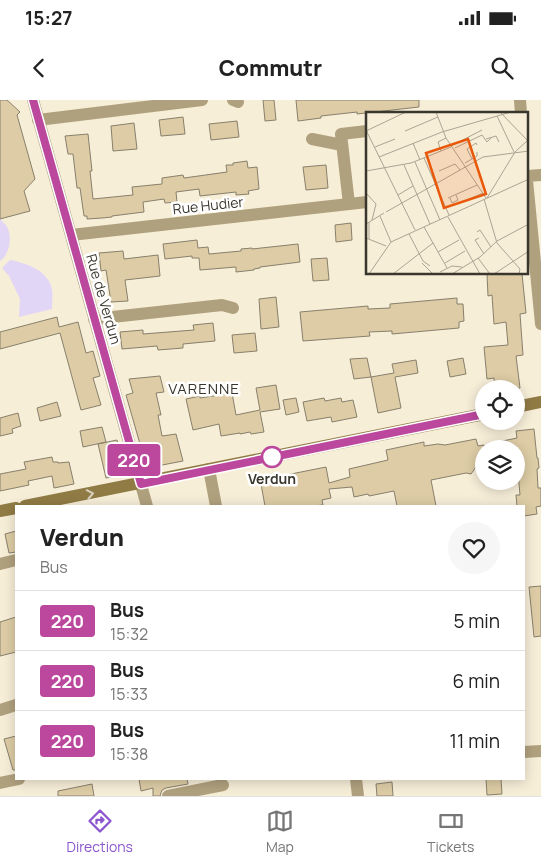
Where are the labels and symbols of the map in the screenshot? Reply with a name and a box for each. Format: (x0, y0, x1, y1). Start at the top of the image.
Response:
inset map (366, 112, 528, 275)
street label: Rue Hudier (172, 192, 244, 218)
street label: Rue de Verdun (82, 252, 126, 346)
district label: VARENNE (168, 378, 240, 399)
line badge: 220 (105, 444, 163, 476)
marker: Verdun (261, 446, 283, 468)
place label: Verdun (248, 469, 296, 488)
one-way arrow (85, 489, 94, 499)

